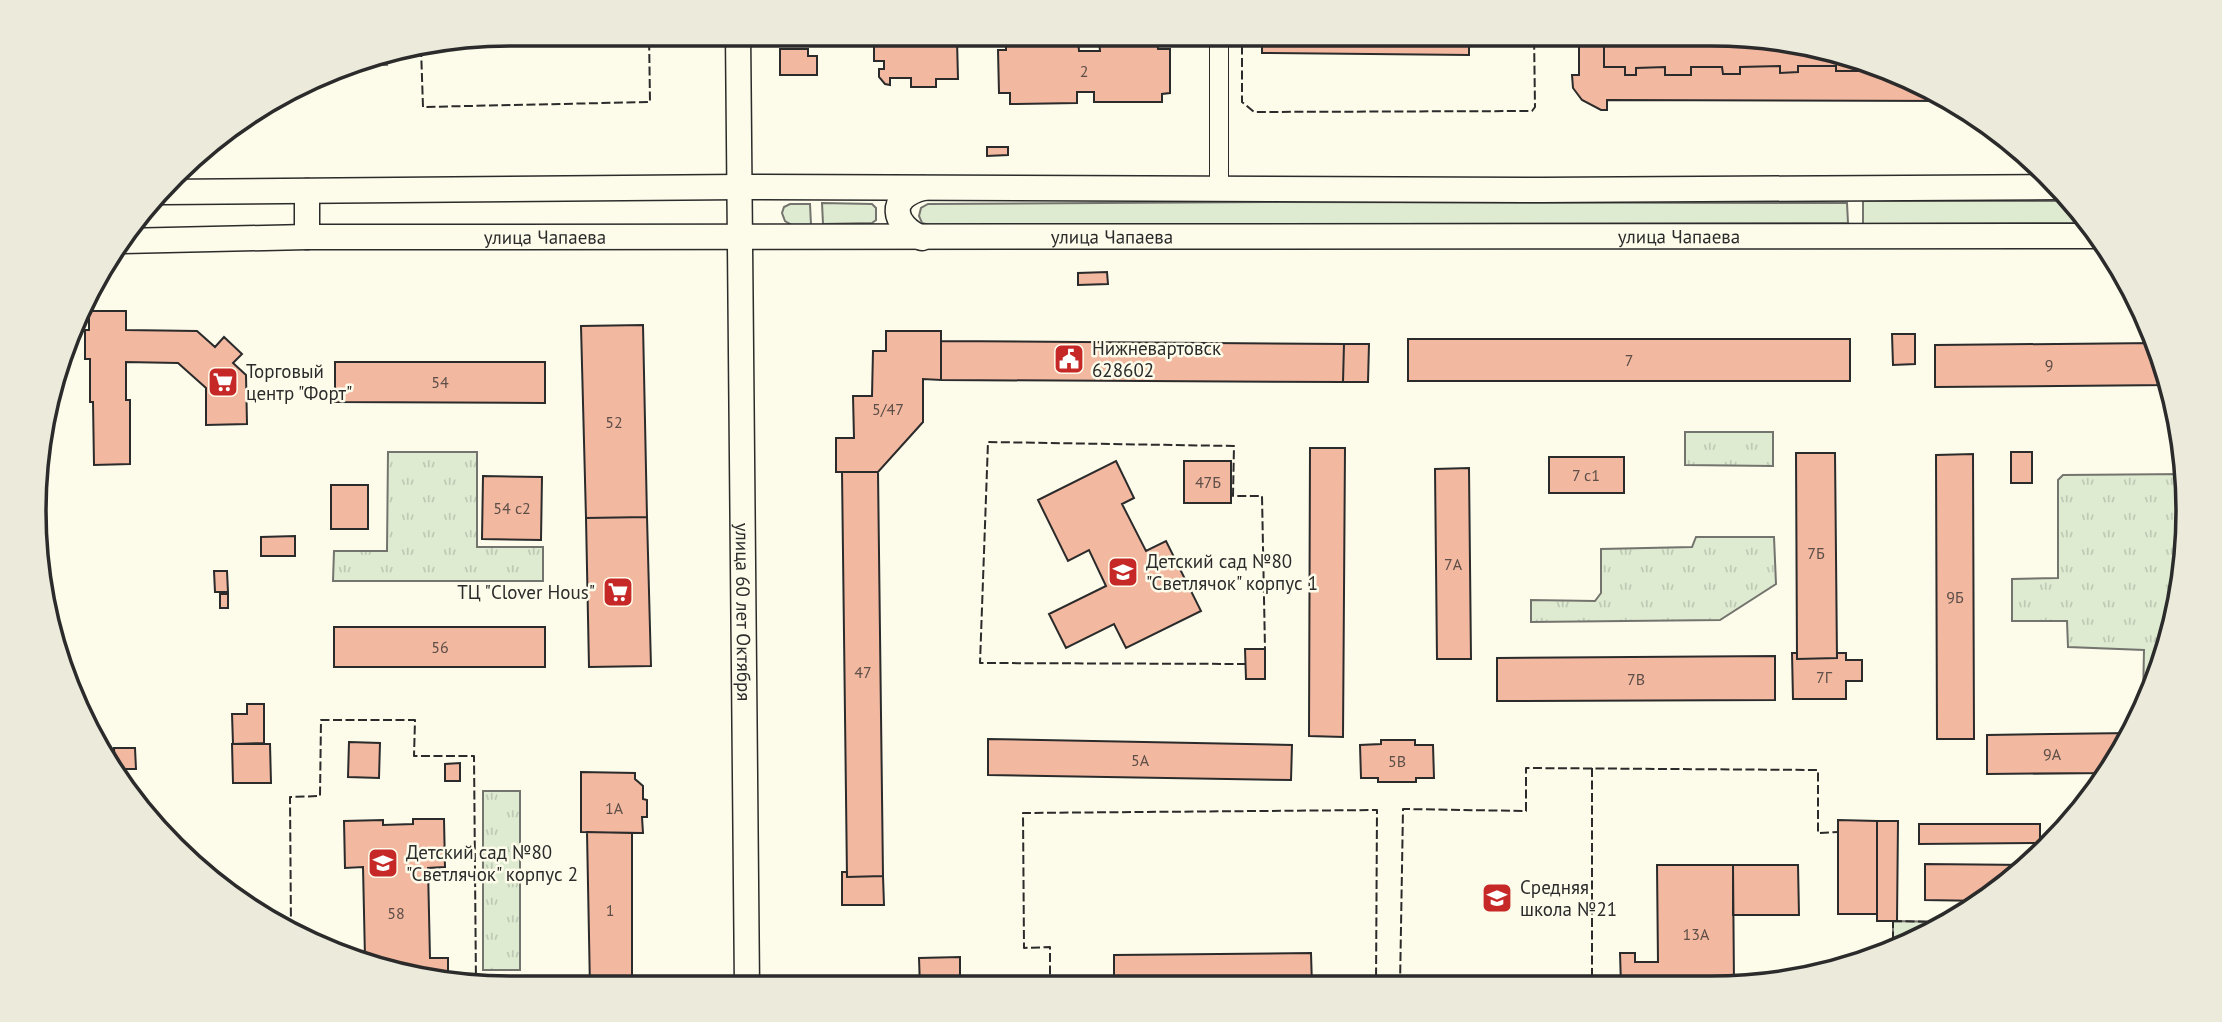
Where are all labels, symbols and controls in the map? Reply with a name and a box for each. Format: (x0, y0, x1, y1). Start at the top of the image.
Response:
house number: 2 (1080, 61, 1088, 81)
street label: улица Чапаева (1618, 224, 1740, 248)
street label: улица Чапаева (484, 225, 606, 249)
street label: улица Чапаева (1051, 225, 1173, 249)
place label: Нижневартовск 628602 (1092, 336, 1221, 382)
public building icon: Нижневартовск 628602 (1052, 342, 1086, 376)
house number: 7 (1625, 350, 1633, 370)
house number: 9 (2045, 355, 2053, 375)
place label: Торговый центр "Форт" (246, 359, 352, 405)
supermarket icon: Торговый центр "Форт" (206, 365, 240, 399)
house number: 54 (431, 372, 449, 392)
house number: 5/47 (872, 399, 904, 419)
house number: 52 (605, 412, 623, 432)
house number: 7 с1 (1572, 465, 1600, 485)
house number: 47Б (1195, 472, 1221, 492)
house number: 54 с2 (493, 498, 531, 518)
street label: улица 60 лет Октября (731, 522, 756, 701)
house number: 7Б (1807, 543, 1825, 563)
place label: Детский сад №80 "Светлячок" корпус 1 (1146, 549, 1318, 595)
house number: 7А (1444, 554, 1463, 574)
school or university icon: Детский сад №80 "Светлячок" корпус 1 (1106, 555, 1140, 589)
supermarket icon: ТЦ "Clover Hous" (601, 575, 635, 609)
place label: ТЦ "Clover Hous" (457, 580, 595, 604)
house number: 9Б (1946, 587, 1964, 607)
house number: 56 (431, 637, 449, 657)
house number: 47 (854, 662, 872, 682)
house number: 7Г (1816, 667, 1833, 687)
house number: 7В (1627, 669, 1645, 689)
house number: 9А (2043, 744, 2062, 764)
house number: 5А (1131, 750, 1150, 770)
house number: 5В (1388, 751, 1406, 771)
house number: 1А (605, 798, 624, 818)
place label: Детский сад №80 "Светлячок" корпус 2 (406, 840, 578, 886)
school or university icon: Детский сад №80 "Светлячок" корпус 2 (366, 846, 400, 880)
place label: Средняя школа №21 (1520, 875, 1617, 921)
school or university icon: Средняя школа №21 (1480, 881, 1514, 915)
house number: 1 (606, 900, 614, 920)
house number: 58 (387, 903, 405, 923)
house number: 13А (1683, 924, 1710, 944)

